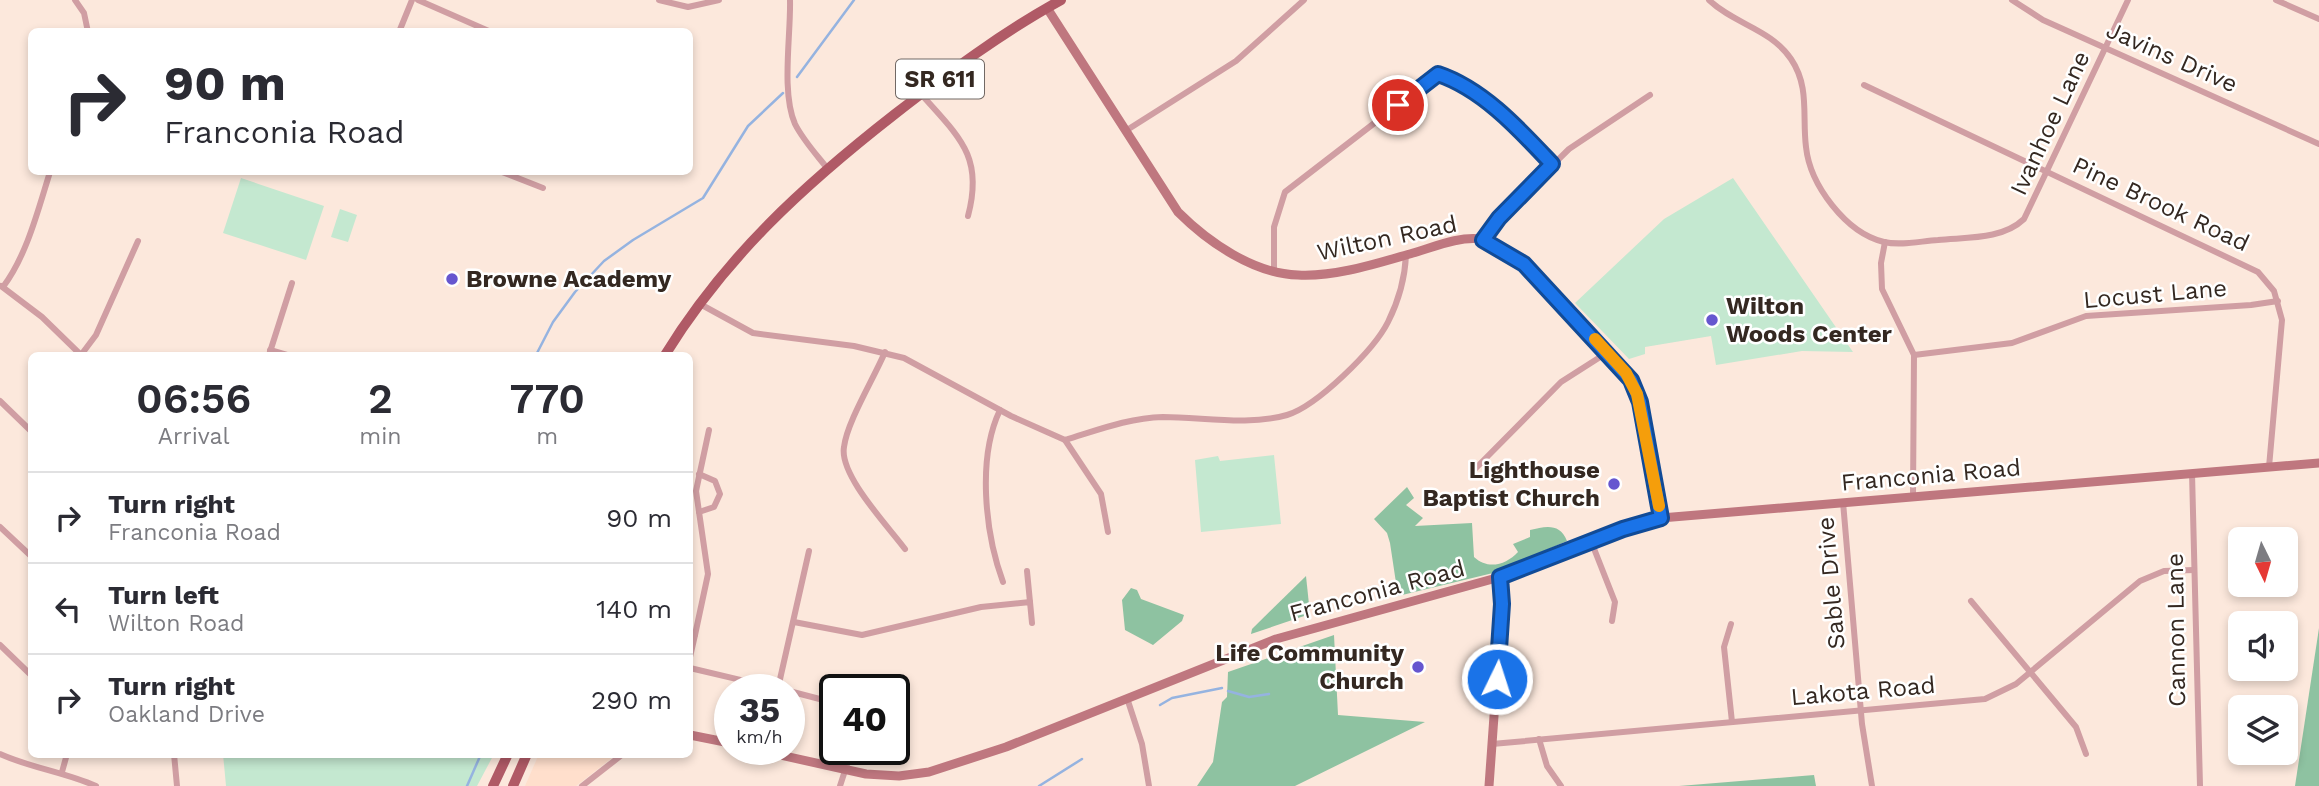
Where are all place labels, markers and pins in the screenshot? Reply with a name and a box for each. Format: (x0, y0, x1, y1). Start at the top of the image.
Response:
pin (1368, 75, 1428, 135)
place label: Browne Academy (466, 265, 672, 293)
marker: Browne Academy (444, 271, 460, 287)
place label: Wilton Woods Center (1726, 292, 1893, 348)
marker: Wilton Woods Center (1704, 312, 1720, 328)
place label: Lighthouse Baptist Church (1422, 456, 1600, 512)
marker: Lighthouse Baptist Church (1606, 476, 1622, 492)
place label: Life Community Church (1215, 639, 1404, 695)
marker: Life Community Church (1410, 659, 1426, 675)

